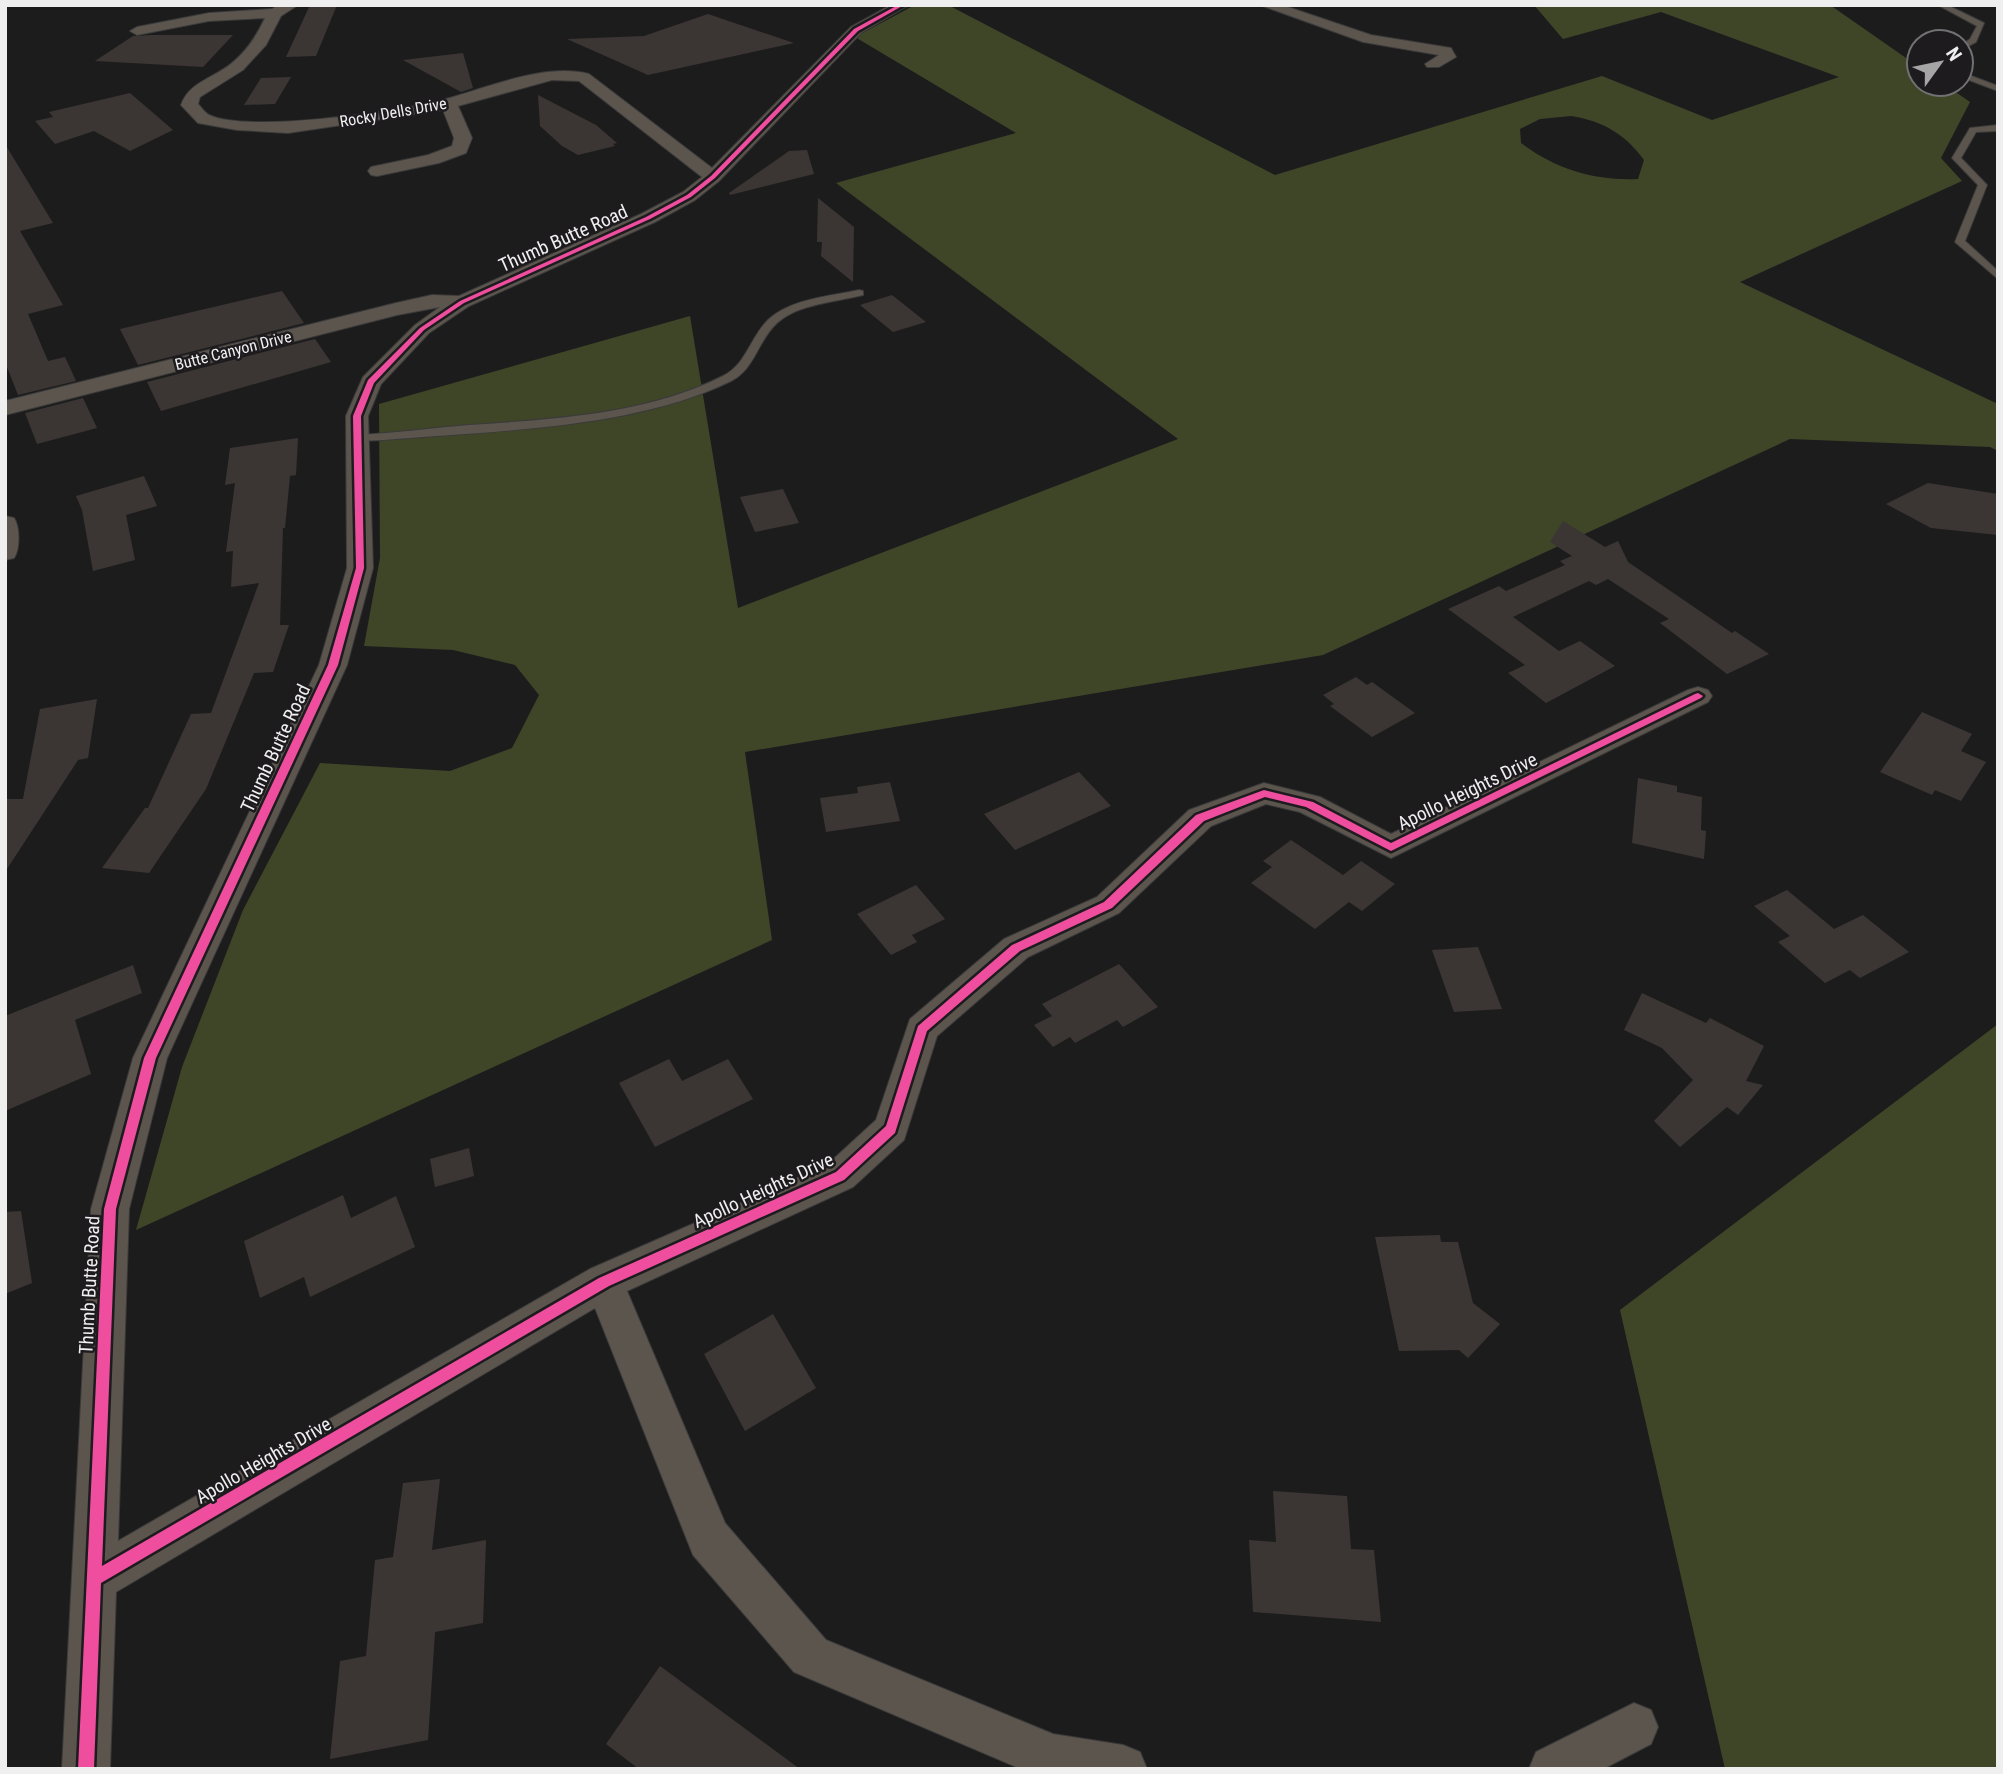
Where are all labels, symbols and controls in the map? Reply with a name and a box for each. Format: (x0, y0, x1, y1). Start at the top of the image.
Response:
north arrow (1905, 28, 1975, 98)
text: N (1941, 43, 1967, 65)
street label: Rocky Dells Drive (338, 94, 448, 131)
street label: Thumb Butte Road (495, 200, 631, 277)
street label: Butte Canyon Drive (173, 327, 293, 374)
street label: Thumb Butte Road (236, 681, 315, 816)
street label: Apollo Heights Drive (1394, 748, 1541, 835)
street label: Apollo Heights Drive (689, 1148, 837, 1233)
street label: Thumb Butte Road (74, 1215, 105, 1355)
street label: Apollo Heights Drive (191, 1412, 335, 1509)

